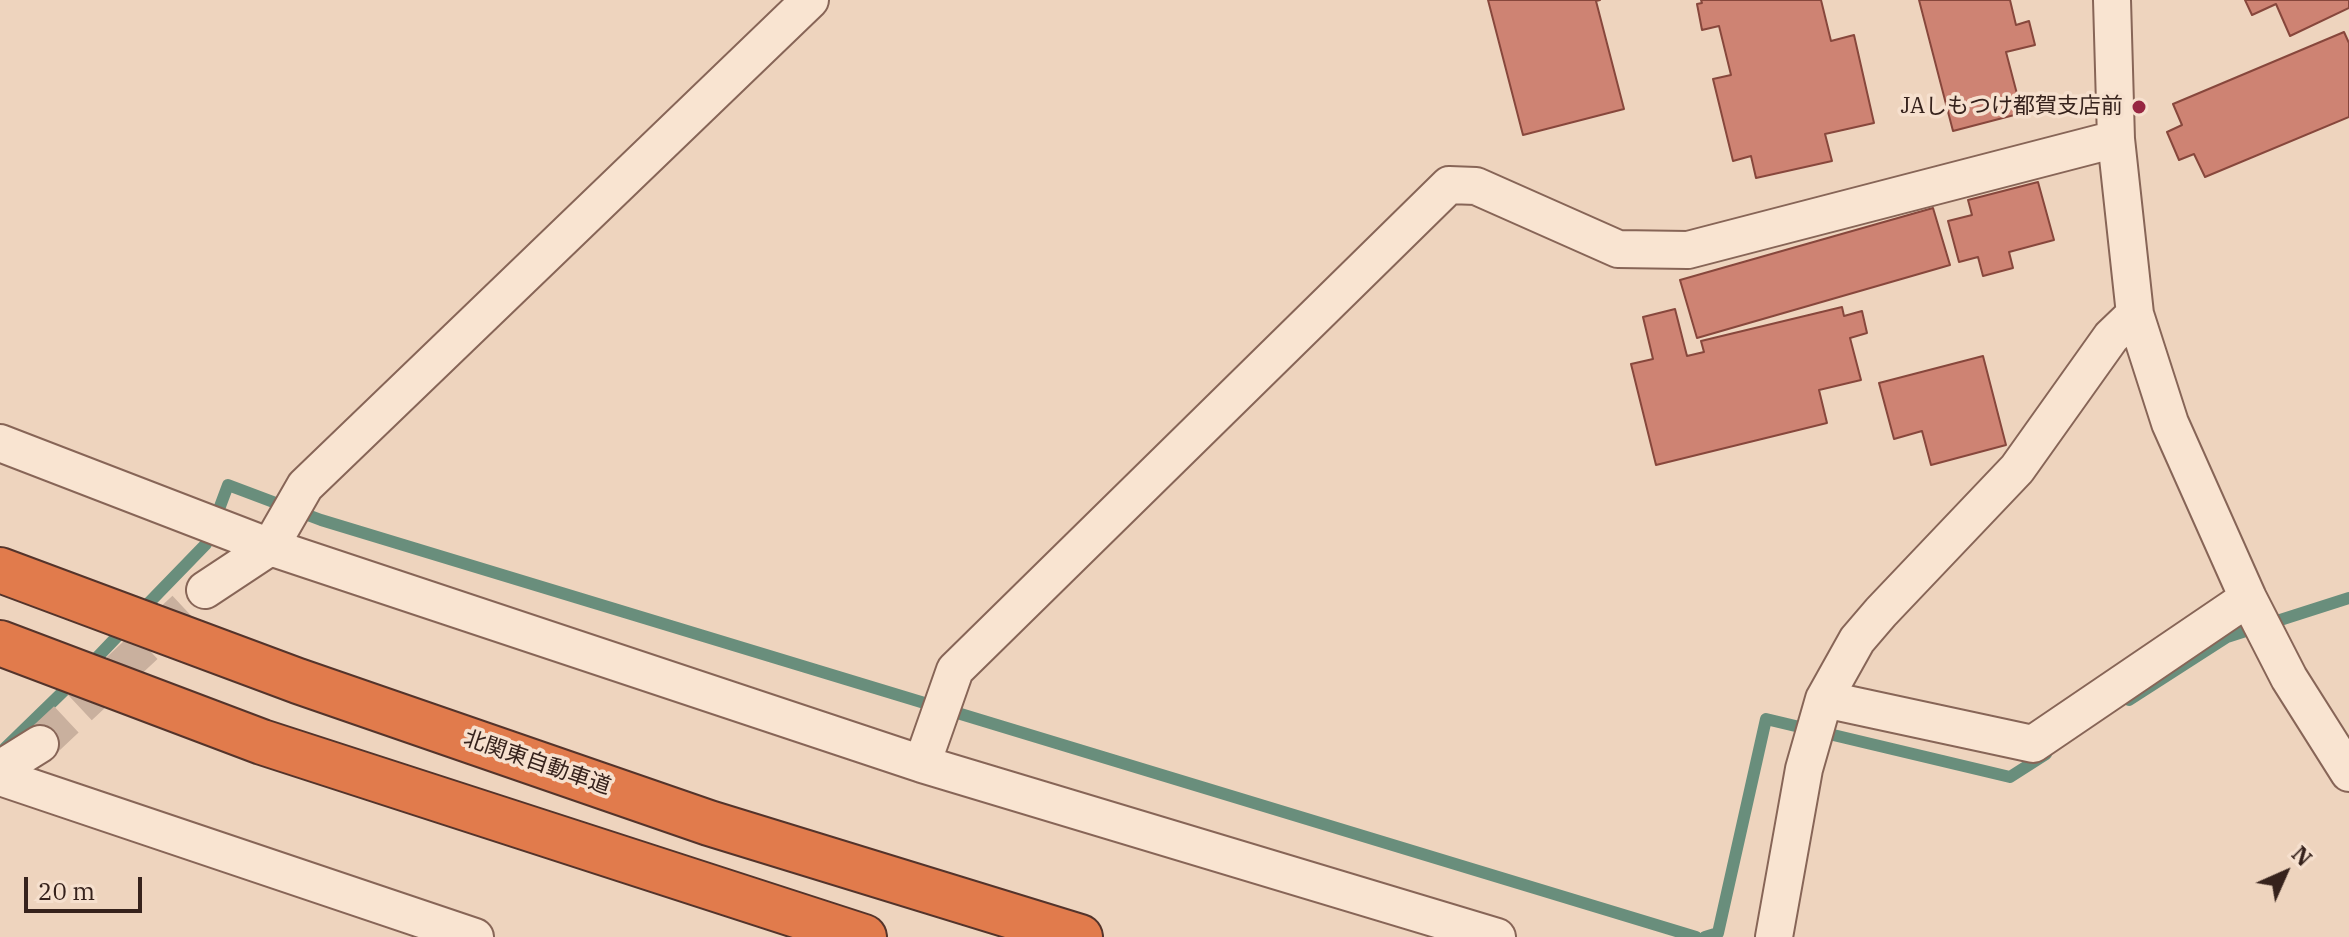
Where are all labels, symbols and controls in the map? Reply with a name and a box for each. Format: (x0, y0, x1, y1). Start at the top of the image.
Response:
place label: JAしもつけ都賀支店前 (1900, 94, 2123, 120)
marker: JAしもつけ都賀支店前 (2130, 98, 2148, 116)
street label: 北関東自動車道 (460, 725, 614, 801)
north arrow (2245, 833, 2325, 913)
text: N (2286, 839, 2319, 872)
scale bar (28, 861, 146, 911)
text: 20 m (38, 875, 95, 907)

